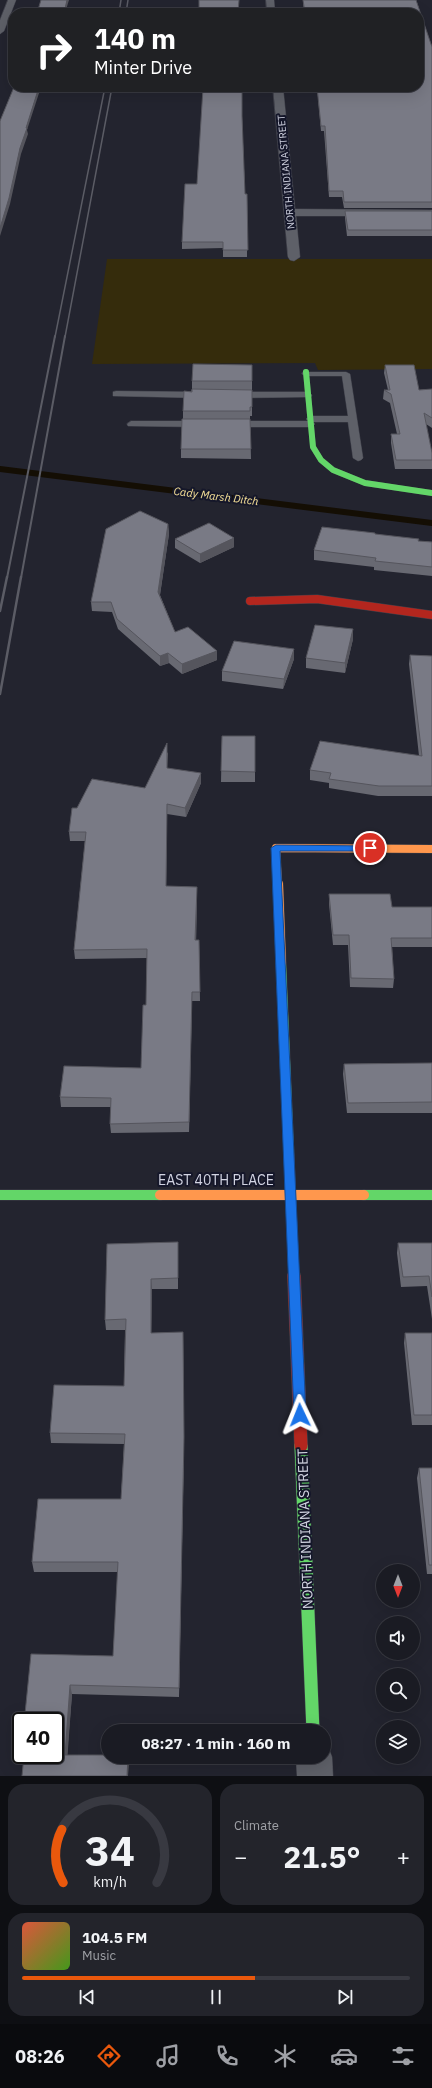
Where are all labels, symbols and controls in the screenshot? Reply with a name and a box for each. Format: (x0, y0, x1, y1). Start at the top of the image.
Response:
text: 140 m (94, 20, 176, 57)
icon: right (28, 24, 80, 76)
text: Minter Drive (94, 56, 192, 79)
street label: NORTH INDIANA STREET (275, 114, 297, 230)
water label: Cady Marsh Ditch (173, 484, 259, 508)
pin (353, 831, 387, 865)
icon: arrive (359, 837, 381, 859)
street label: EAST 40TH PLACE (158, 1171, 274, 1189)
position arrow (279, 1394, 321, 1436)
street label: NORTH INDIANA STREET (293, 1448, 317, 1610)
north arrow (376, 1564, 420, 1608)
map controls (376, 1564, 420, 1764)
button: sound (376, 1616, 420, 1660)
button: search (376, 1668, 420, 1712)
speed limit sign: 40 (12, 1712, 64, 1764)
button: layers (376, 1720, 420, 1764)
text: 08:27 · 1 min · 160 m (142, 1734, 290, 1753)
text: Climate (234, 1817, 279, 1834)
text: 34 (85, 1822, 135, 1876)
text: 21.5° (283, 1837, 361, 1876)
text: − (234, 1842, 247, 1871)
text: + (397, 1842, 410, 1871)
text: km/h (93, 1871, 127, 1890)
text: 104.5 FM (82, 1928, 147, 1947)
text: Music (82, 1947, 116, 1964)
icon: previous (76, 1986, 98, 2008)
icon: pause (205, 1986, 227, 2008)
icon: next (334, 1986, 356, 2008)
icon: directions (95, 2042, 123, 2070)
icon: music (154, 2042, 182, 2070)
icon: phone (213, 2042, 241, 2070)
icon: climate (271, 2042, 299, 2070)
icon: car (330, 2042, 358, 2070)
icon: filters (389, 2042, 417, 2070)
text: 08:26 (15, 2045, 64, 2068)

